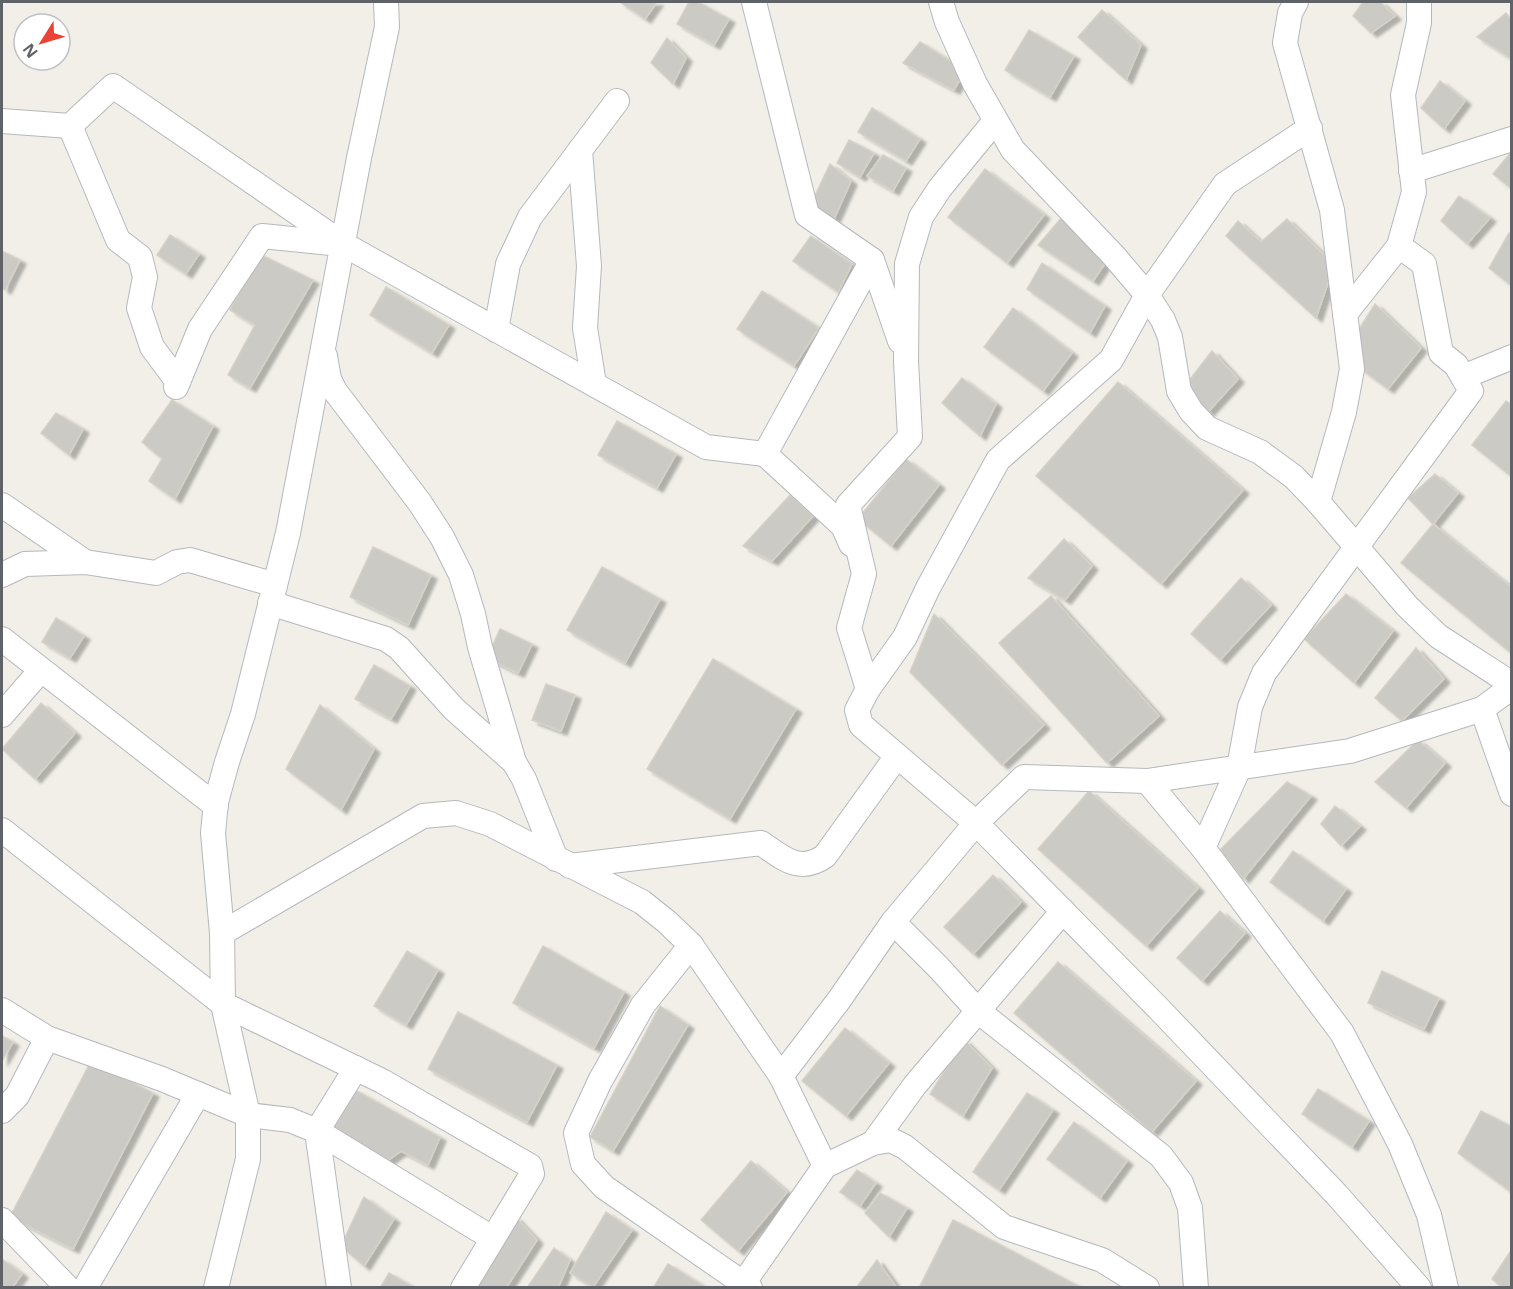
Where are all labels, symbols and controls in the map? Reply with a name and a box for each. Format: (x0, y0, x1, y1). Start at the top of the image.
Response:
north arrow (12, 12, 72, 72)
text: N (17, 39, 43, 63)

